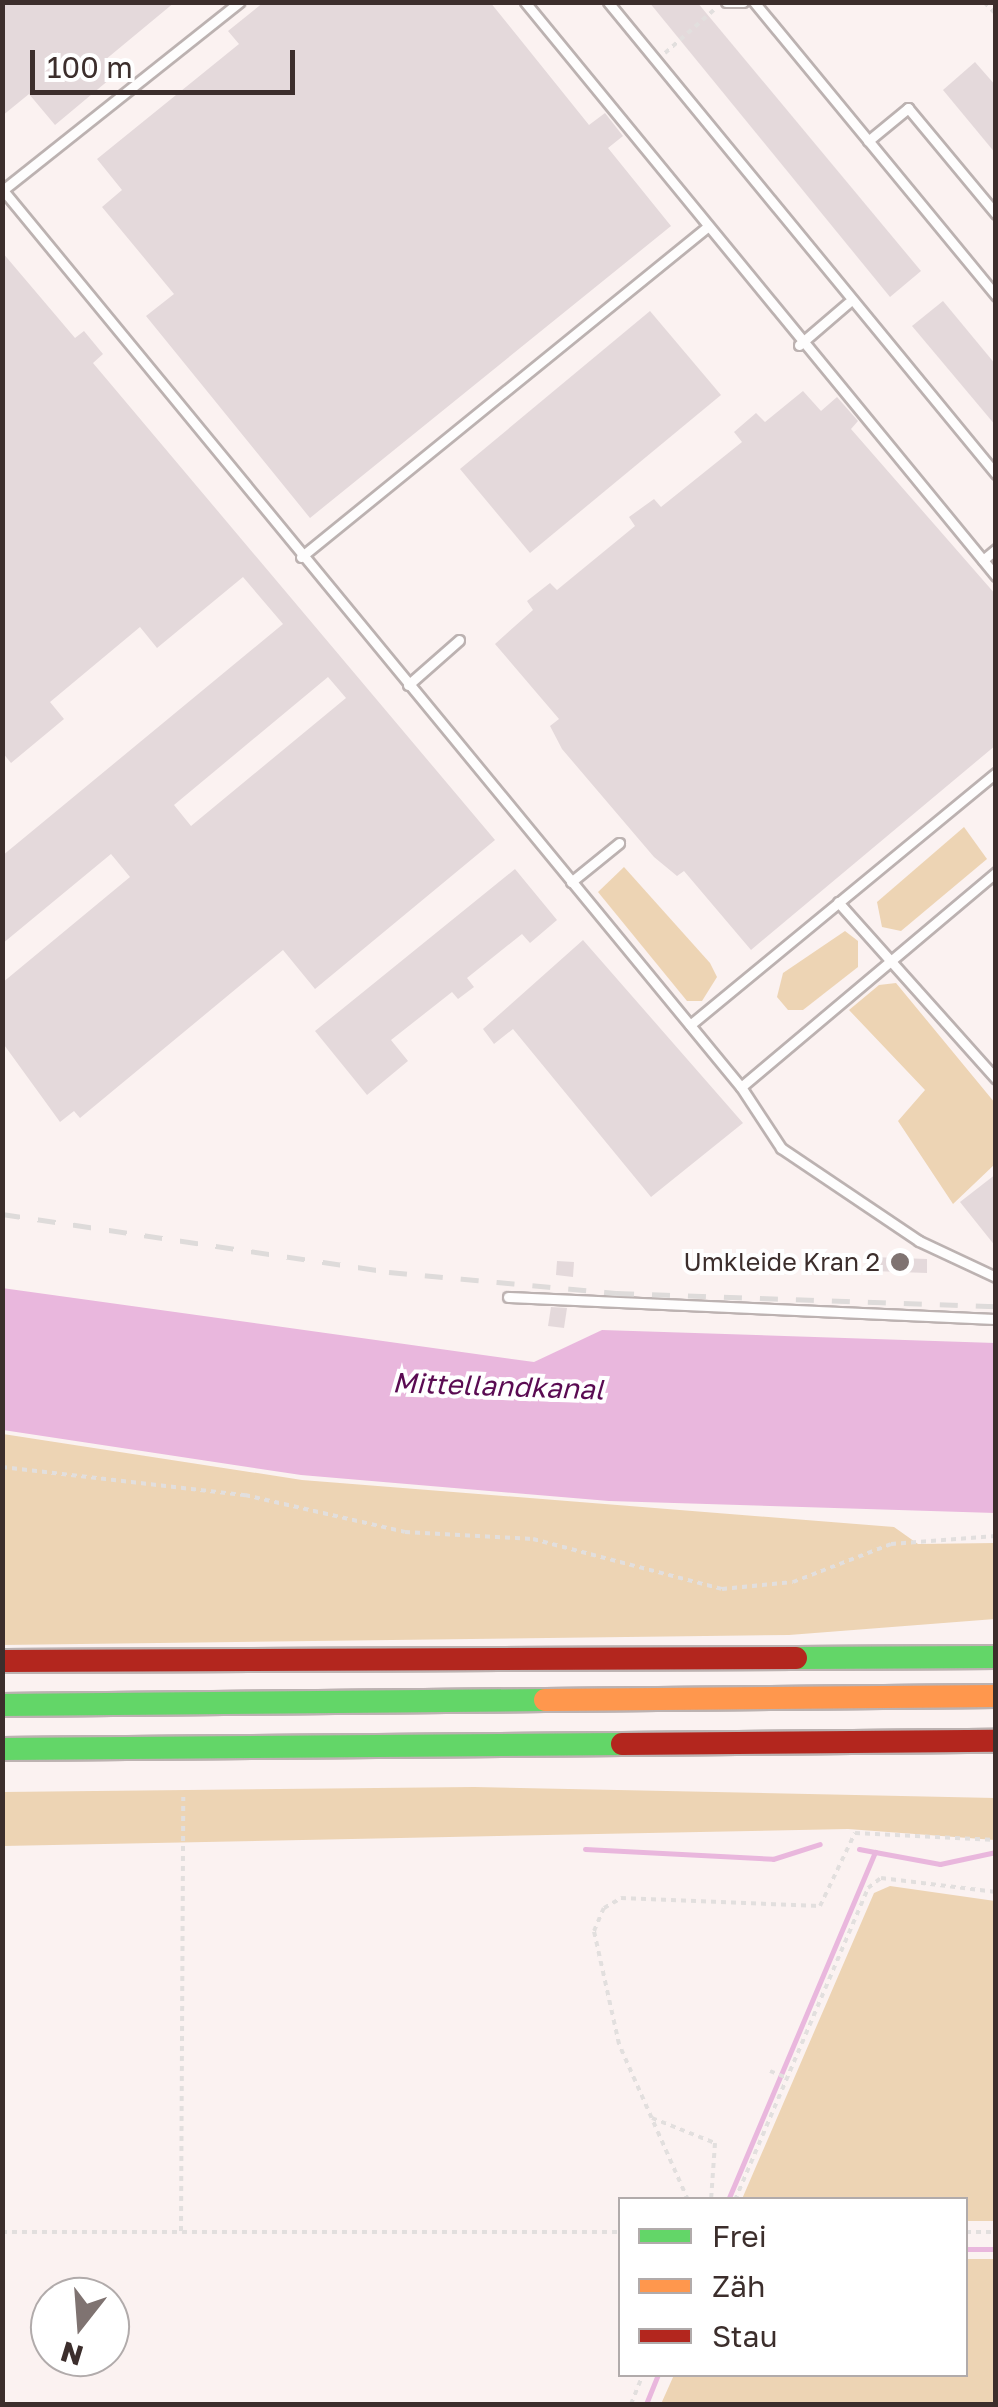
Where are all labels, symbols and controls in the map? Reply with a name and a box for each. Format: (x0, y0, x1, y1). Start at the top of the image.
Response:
scale bar (35, 30, 300, 92)
text: 100 m (47, 49, 133, 85)
place label: Umkleide Kran 2 (683, 1247, 880, 1277)
marker: Umkleide Kran 2 (889, 1251, 911, 1273)
water label: Mittellandkanal (392, 1366, 604, 1406)
legend (618, 2197, 968, 2377)
text: Frei (712, 2218, 767, 2254)
text: Zäh (712, 2268, 765, 2304)
north arrow (30, 2277, 130, 2377)
text: Stau (712, 2318, 778, 2354)
text: N (57, 2335, 87, 2373)

